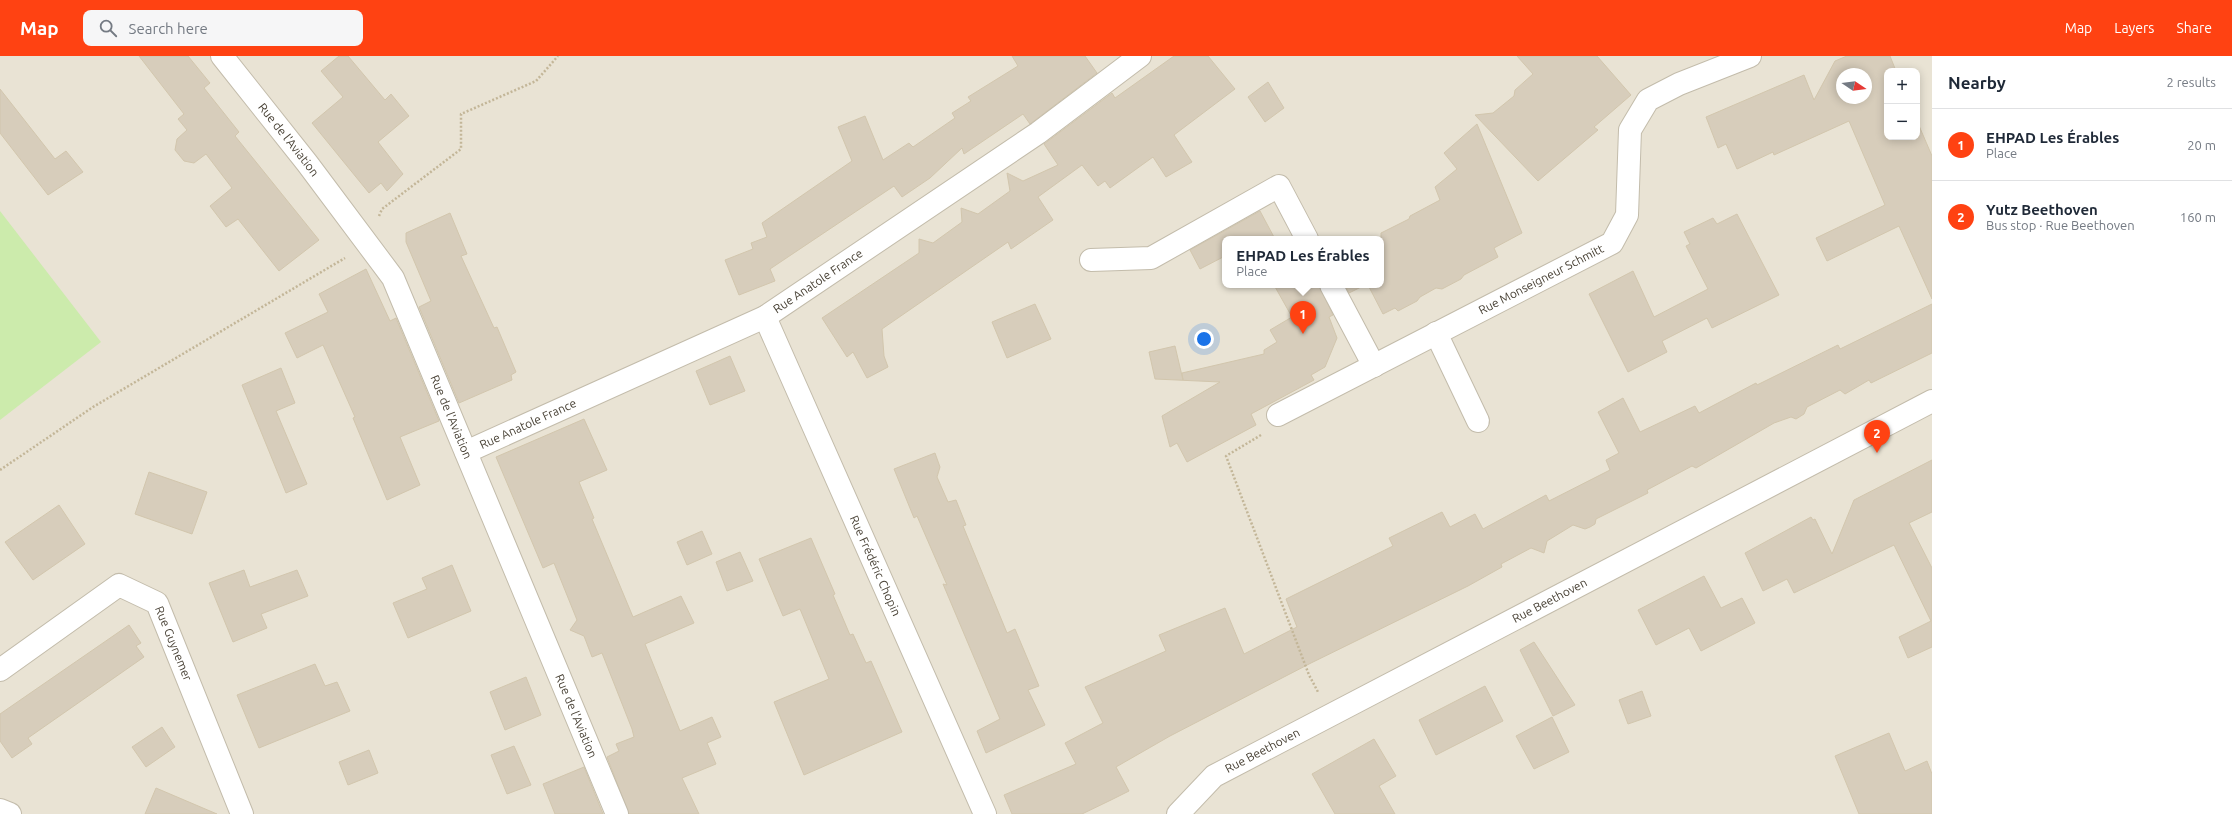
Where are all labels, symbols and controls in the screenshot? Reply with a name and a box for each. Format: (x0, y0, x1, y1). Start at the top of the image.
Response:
search box (83, 10, 363, 46)
text: Map (20, 17, 59, 39)
icon: search (97, 17, 119, 39)
text: Search here (129, 20, 208, 37)
text: Map (2065, 20, 2092, 36)
text: Layers (2114, 20, 2154, 36)
text: Share (2176, 20, 2212, 36)
north arrow (1836, 68, 1872, 104)
map controls (1884, 68, 1920, 140)
button: + (1884, 68, 1920, 104)
text: Nearby (1948, 73, 2006, 92)
text: 2 results (2166, 75, 2216, 89)
street label: Rue de l'Aviation (256, 100, 322, 179)
button: − (1884, 104, 1920, 140)
text: EHPAD Les Érables (1986, 129, 2119, 146)
text: 1 (1957, 138, 1965, 152)
text: 20 m (2187, 138, 2216, 152)
text: Place (1986, 146, 2017, 160)
text: Yutz Beethoven (1986, 201, 2098, 218)
text: 2 (1957, 210, 1965, 224)
text: 160 m (2180, 210, 2216, 224)
text: Bus stop · Rue Beethoven (1986, 218, 2135, 232)
popup (1222, 236, 1384, 288)
street label: Rue Monseigneur Schmitt (1476, 241, 1606, 317)
street label: Rue Anatole France (771, 246, 865, 315)
text: EHPAD Les Érables (1236, 247, 1370, 264)
text: Place (1236, 264, 1267, 278)
pin: 1 (1290, 301, 1316, 334)
your location (1194, 329, 1214, 349)
street label: Rue de l'Aviation (428, 373, 475, 461)
street label: Rue Anatole France (477, 396, 578, 451)
pin: 2 (1864, 420, 1890, 453)
street label: Rue Frédéric Chopin (848, 513, 903, 618)
street label: Rue Beethoven (1510, 575, 1589, 625)
street label: Rue Guynemer (153, 604, 195, 683)
street label: Rue de l'Aviation (553, 672, 600, 760)
street label: Rue Beethoven (1223, 725, 1302, 775)

